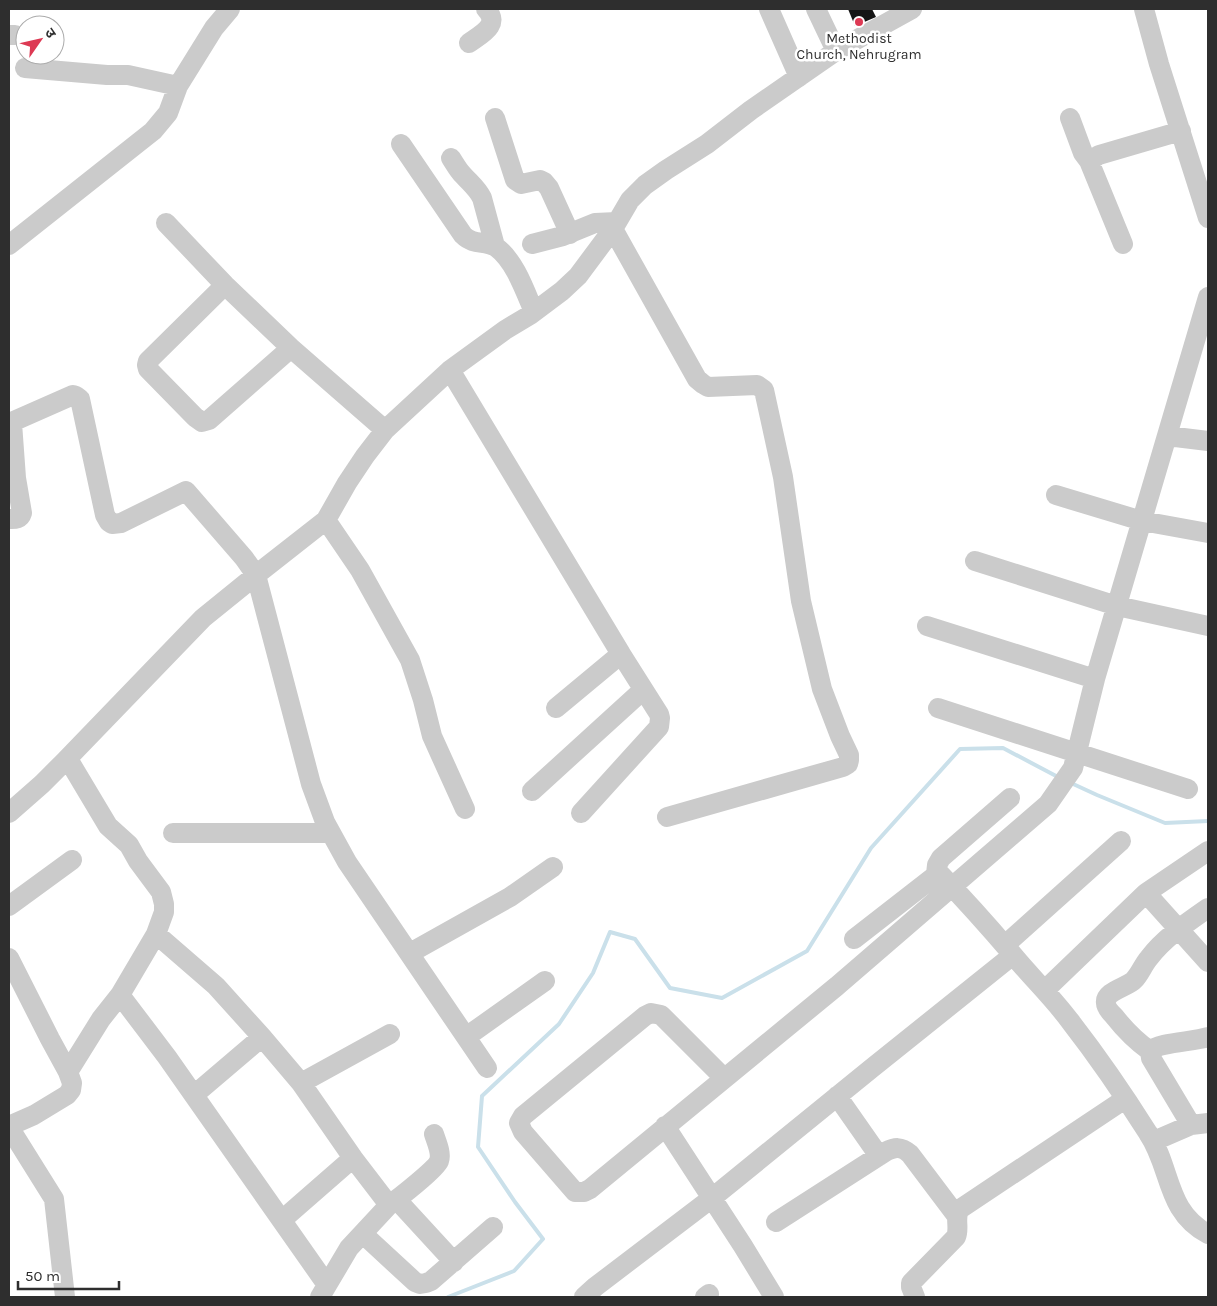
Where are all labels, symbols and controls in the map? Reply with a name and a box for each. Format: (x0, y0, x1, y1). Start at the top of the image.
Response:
north arrow (15, 15, 65, 65)
marker: Methodist Church, Nehrugram (853, 16, 865, 28)
text: उ (41, 25, 60, 42)
place label: Methodist Church, Nehrugram (796, 30, 922, 63)
scale bar (18, 1258, 119, 1290)
text: 50 m (25, 1267, 60, 1285)

